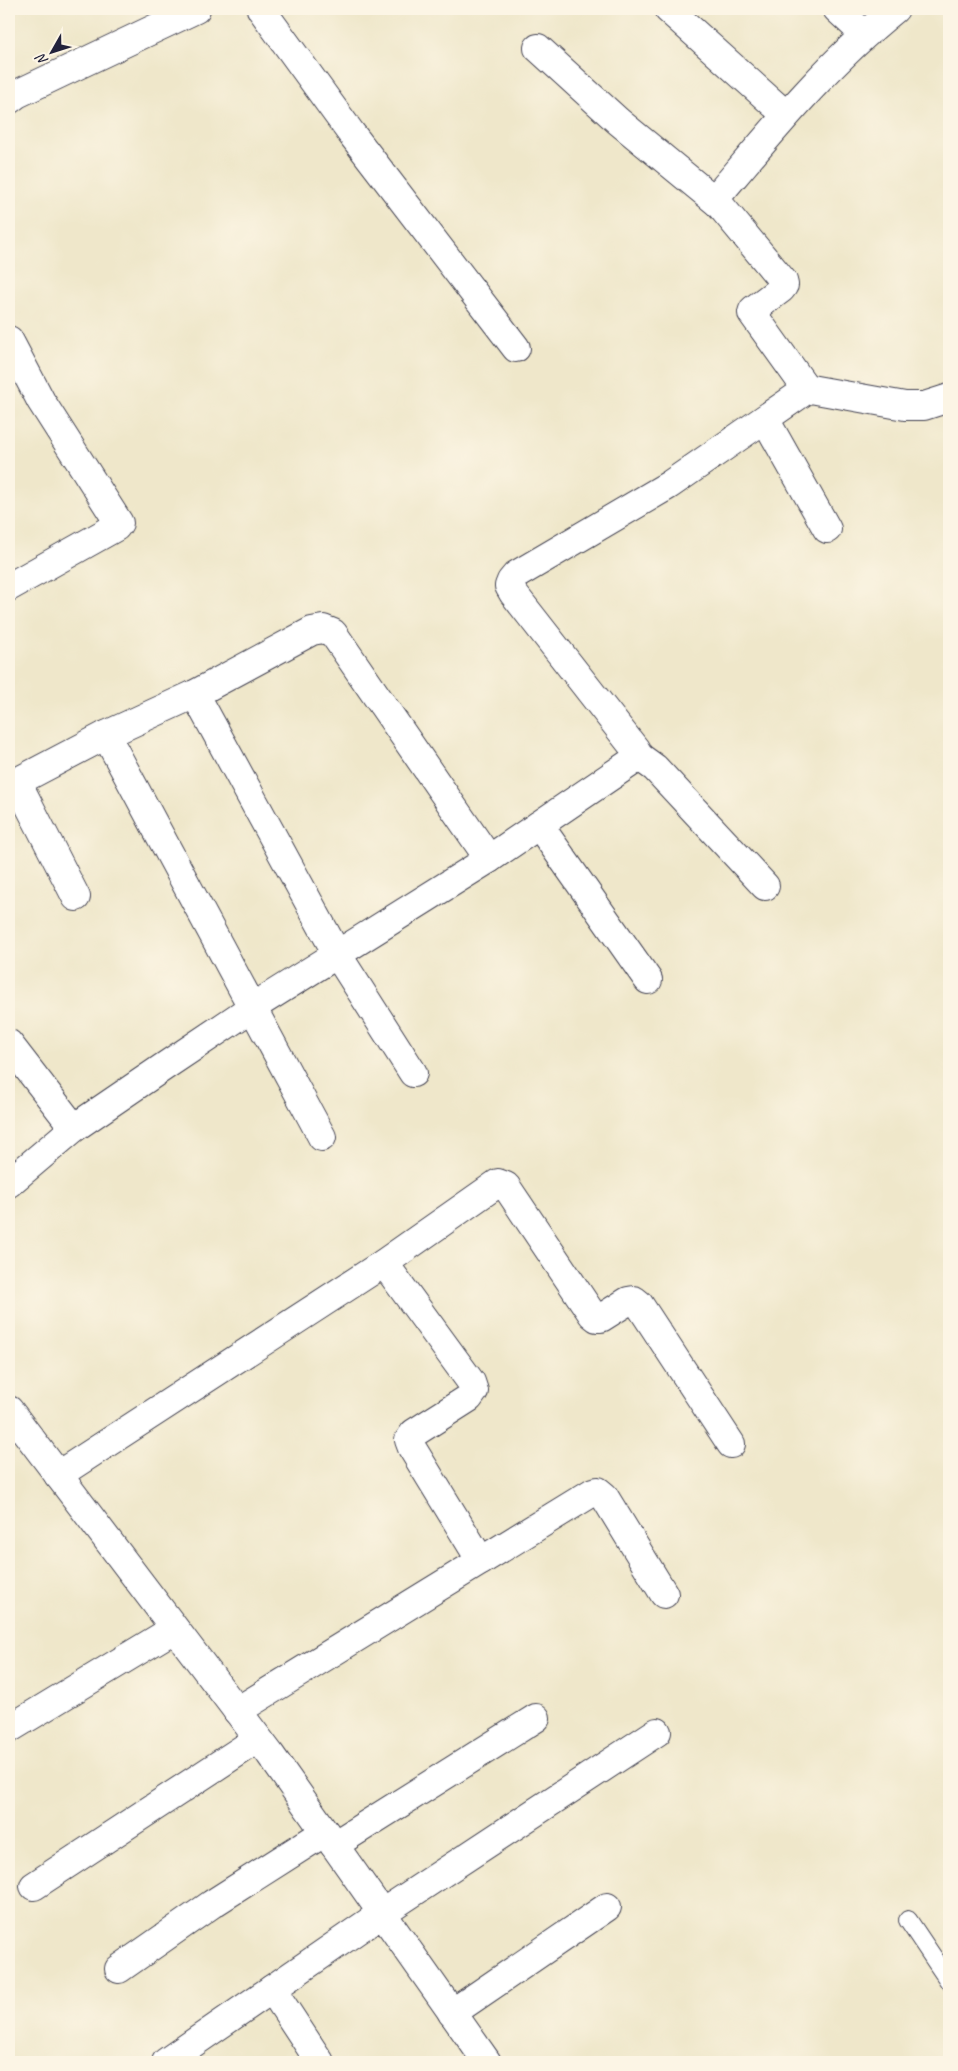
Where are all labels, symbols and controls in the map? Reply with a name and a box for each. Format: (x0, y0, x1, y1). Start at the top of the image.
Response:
north arrow (28, 28, 78, 78)
text: N (31, 49, 52, 69)

